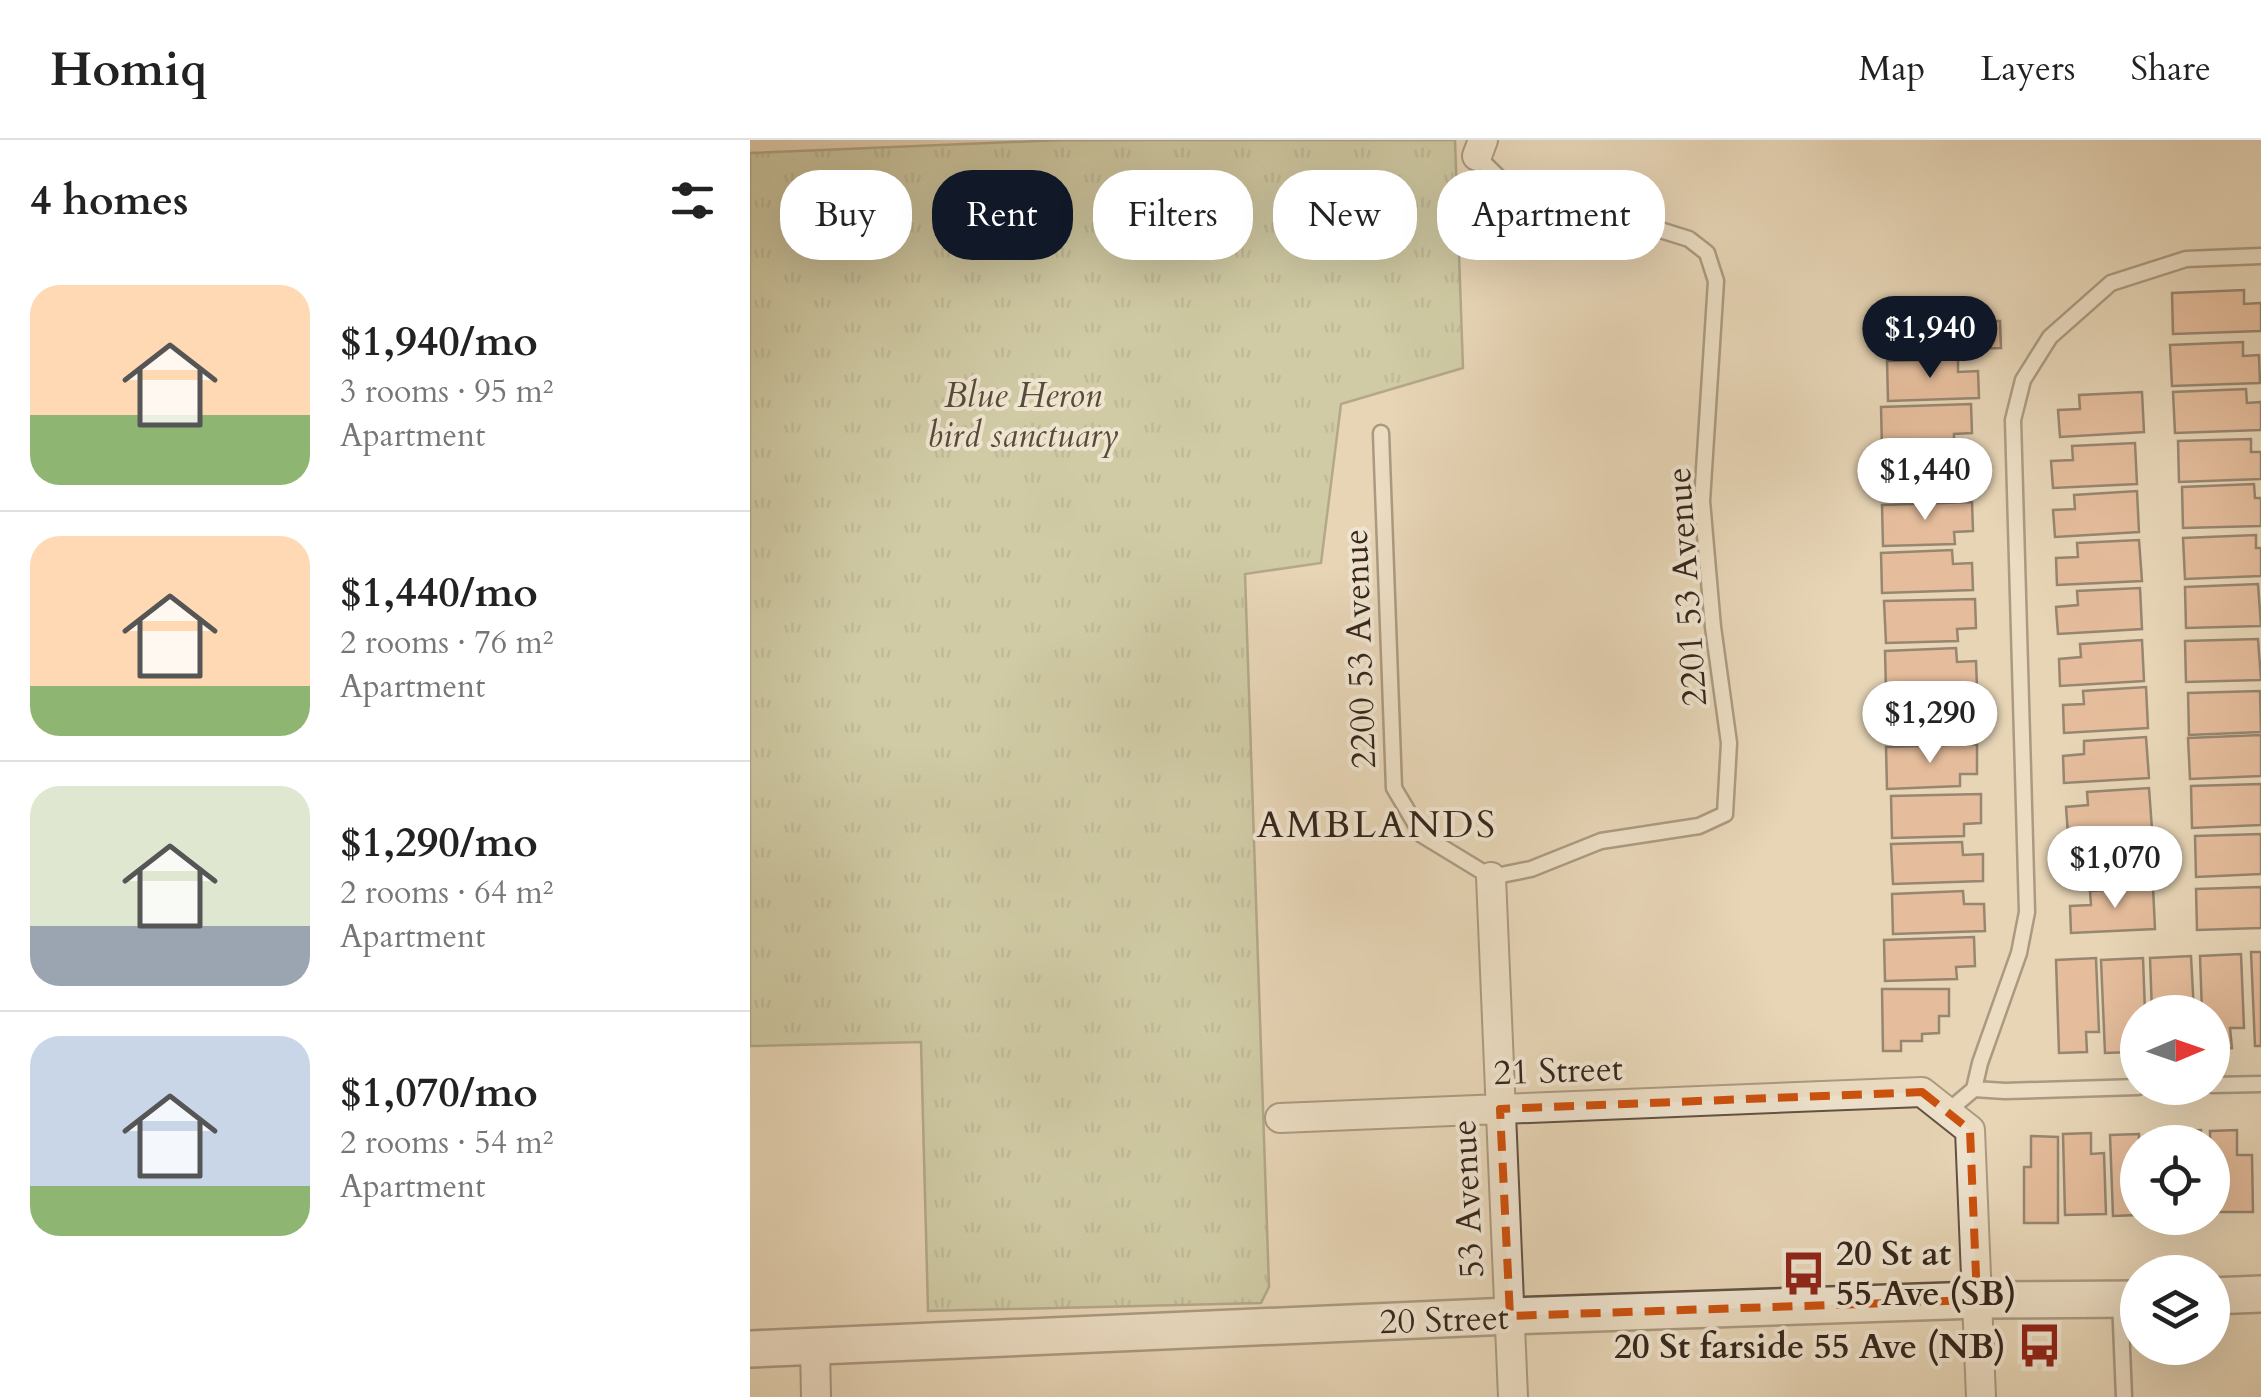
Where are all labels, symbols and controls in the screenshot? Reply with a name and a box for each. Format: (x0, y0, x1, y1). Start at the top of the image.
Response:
text: Homiq (50, 37, 207, 102)
text: Map (1859, 45, 1925, 93)
text: Layers (1980, 45, 2075, 93)
text: Share (2130, 45, 2211, 93)
chip: Buy (780, 170, 912, 260)
chip: Rent (932, 170, 1073, 260)
chip: Filters (1093, 170, 1253, 260)
chip: New (1273, 170, 1417, 260)
chip: Apartment (1437, 170, 1665, 260)
text: 4 homes (30, 172, 188, 229)
icon: filters (665, 173, 720, 228)
pin: $1,940 (1849, 296, 2011, 381)
text: $1,940 (1884, 306, 1976, 350)
text: $1,940/mo (340, 313, 538, 370)
icon: home (110, 325, 230, 445)
text: 3 rooms · 95 m² (340, 370, 553, 414)
park label: Blue Heron bird sanctuary (927, 372, 1119, 460)
text: Apartment (340, 414, 485, 458)
pin: $1,440 (1844, 438, 2006, 523)
text: $1,440 (1879, 448, 1971, 492)
street label: 2201 53 Avenue (1655, 466, 1719, 708)
street label: 2200 53 Avenue (1332, 528, 1388, 770)
text: $1,440/mo (340, 564, 538, 621)
icon: home (110, 576, 230, 696)
text: 2 rooms · 76 m² (340, 621, 553, 665)
text: Apartment (340, 665, 485, 709)
pin: $1,290 (1849, 681, 2011, 766)
text: $1,290 (1884, 691, 1976, 735)
district label: AMBLANDS (1256, 799, 1498, 851)
text: $1,290/mo (340, 814, 538, 871)
icon: home (110, 826, 230, 946)
pin: $1,070 (2034, 826, 2196, 911)
text: $1,070 (2069, 836, 2161, 880)
text: 2 rooms · 64 m² (340, 871, 553, 915)
text: Apartment (340, 915, 485, 959)
north arrow (2120, 995, 2230, 1105)
map controls (2120, 995, 2230, 1365)
street label: 21 Street (1493, 1045, 1624, 1097)
text: $1,070/mo (340, 1064, 538, 1121)
icon: home (110, 1076, 230, 1196)
street label: 53 Avenue (1440, 1118, 1496, 1279)
text: 2 rooms · 54 m² (340, 1121, 553, 1165)
button: locate (2120, 1125, 2230, 1235)
text: Apartment (340, 1165, 485, 1209)
place label: 20 St at 55 Ave (SB) (1836, 1230, 2017, 1318)
bus stop icon: 20 St at 55 Ave (SB) (1779, 1249, 1827, 1297)
button: layers (2120, 1255, 2230, 1365)
street label: 20 Street (1379, 1294, 1510, 1346)
bus stop icon: 20 St farside 55 Ave (NB) (2015, 1322, 2063, 1370)
place label: 20 St farside 55 Ave (NB) (1614, 1323, 2006, 1371)

